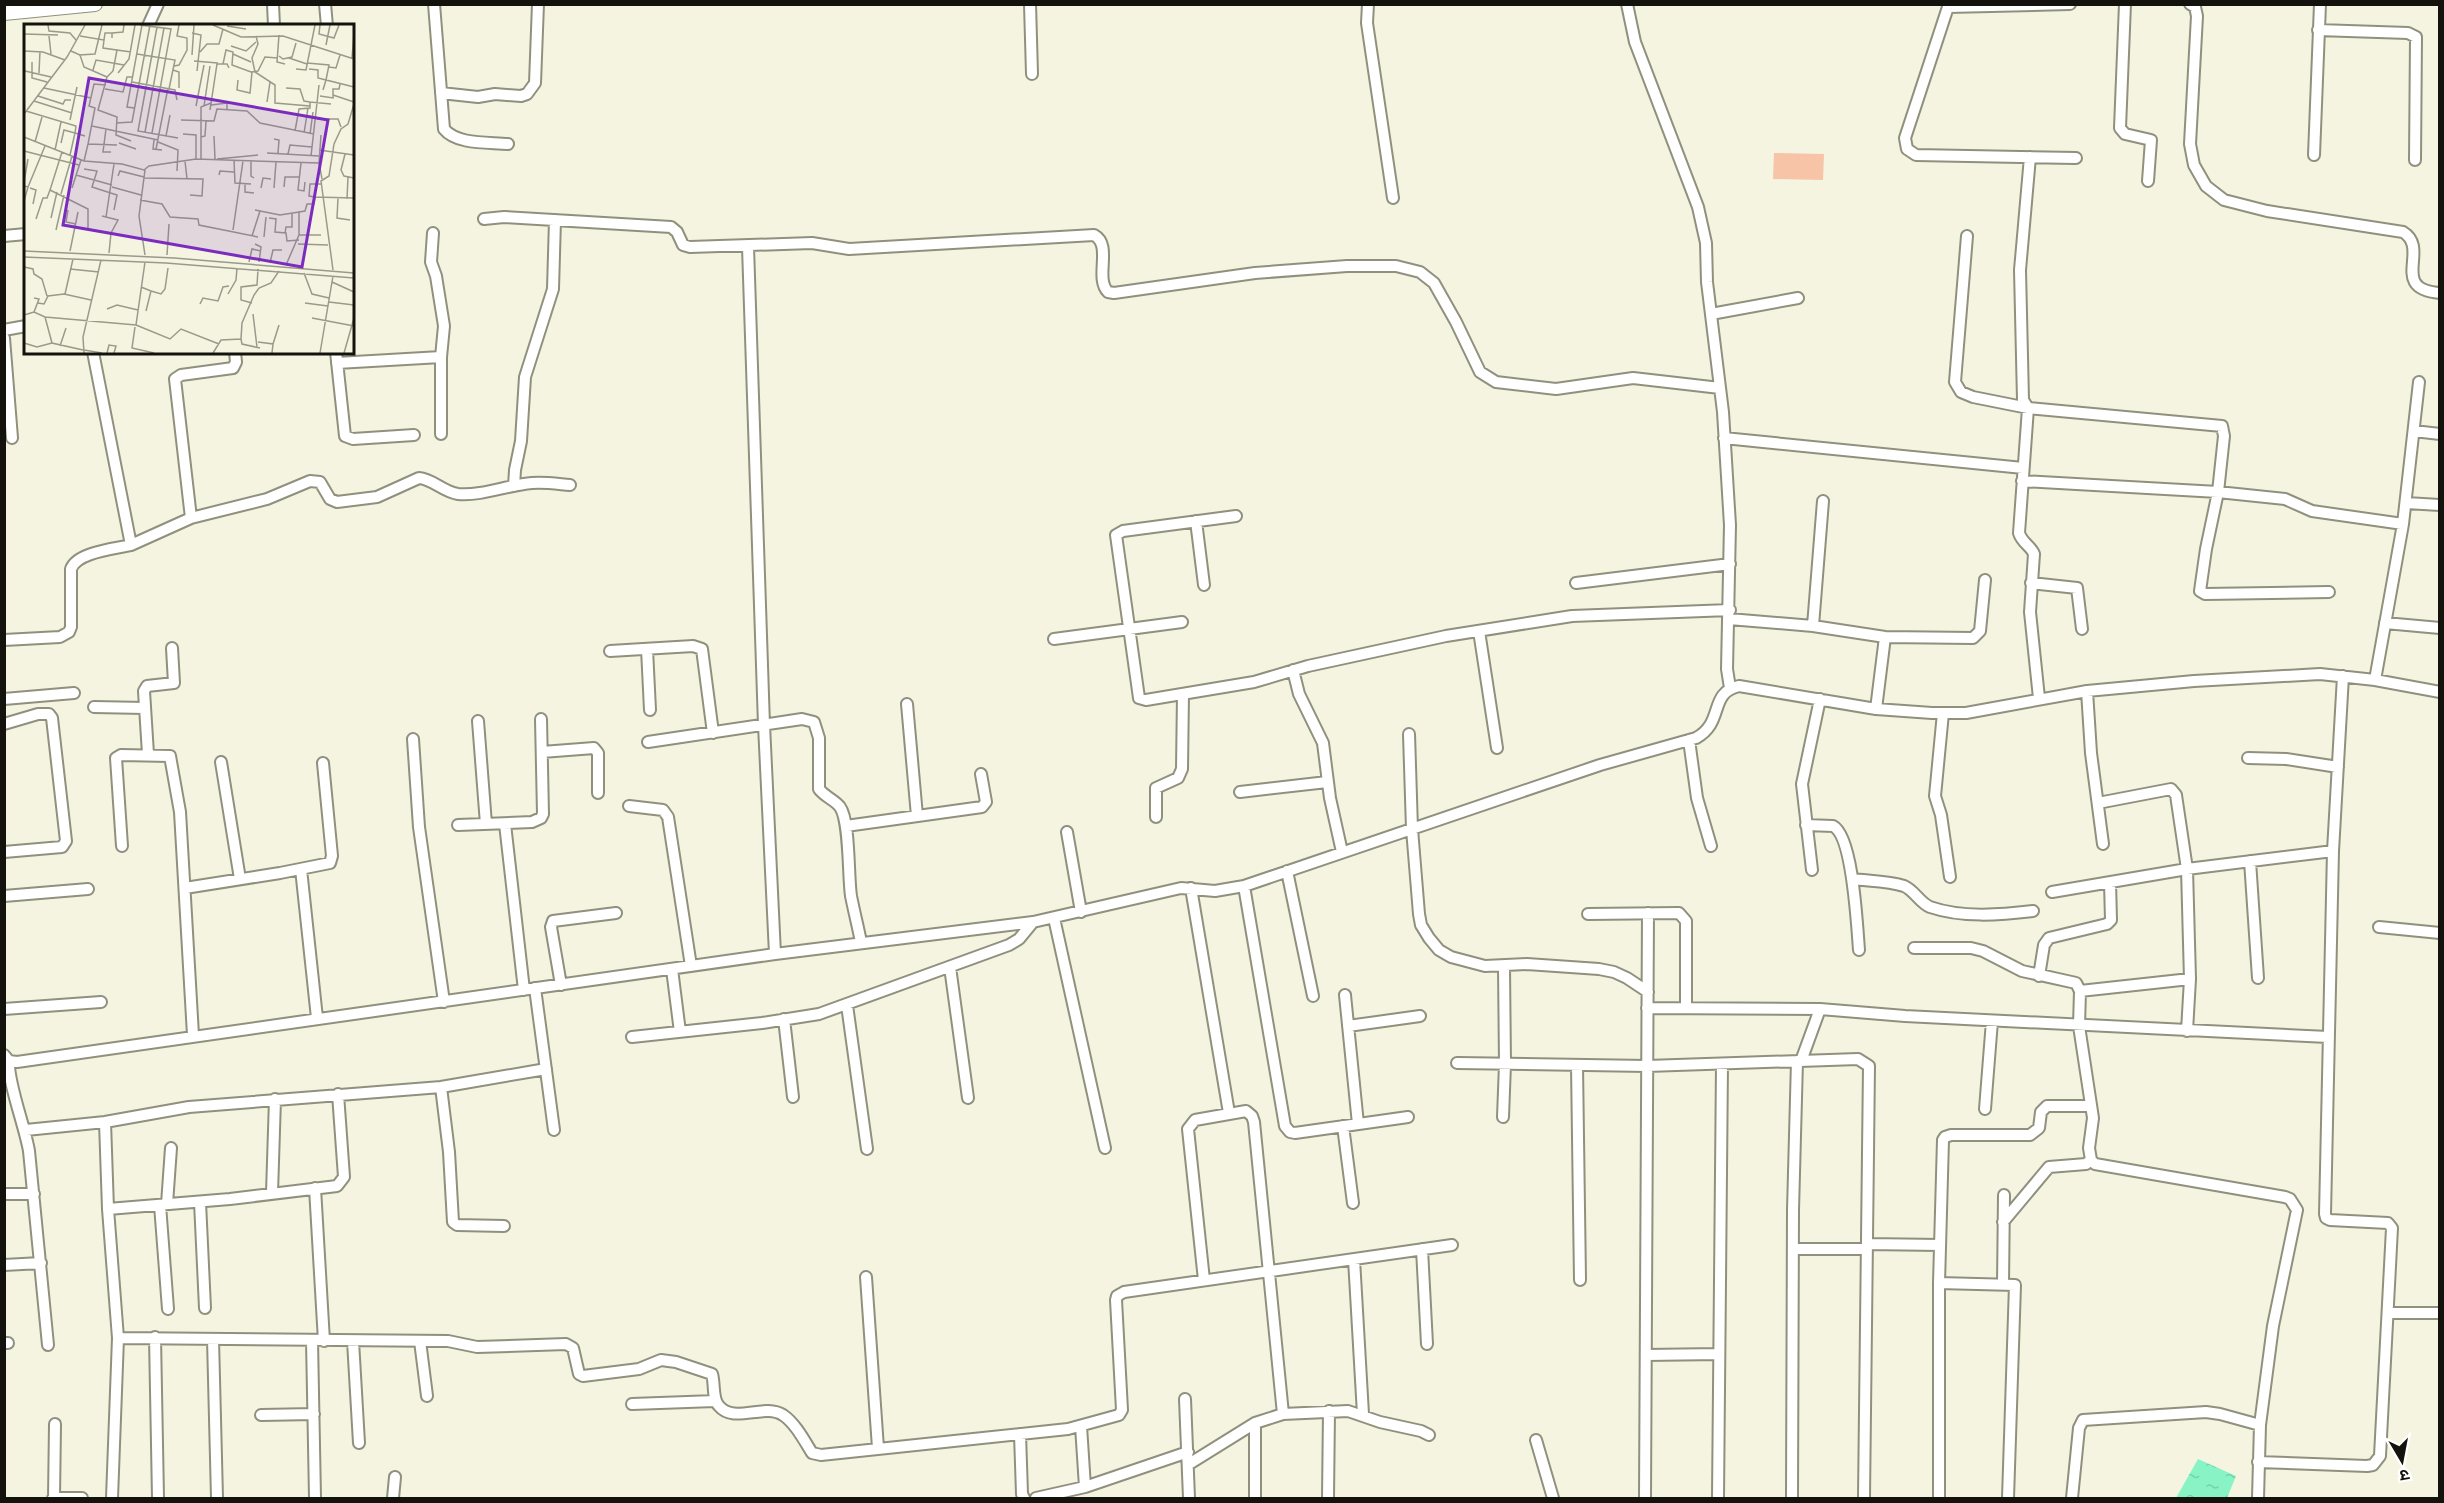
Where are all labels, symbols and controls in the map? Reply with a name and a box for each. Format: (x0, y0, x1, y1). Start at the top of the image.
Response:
inset map (24, 24, 354, 354)
north arrow (2372, 1431, 2432, 1491)
text: उ (2397, 1463, 2411, 1487)

